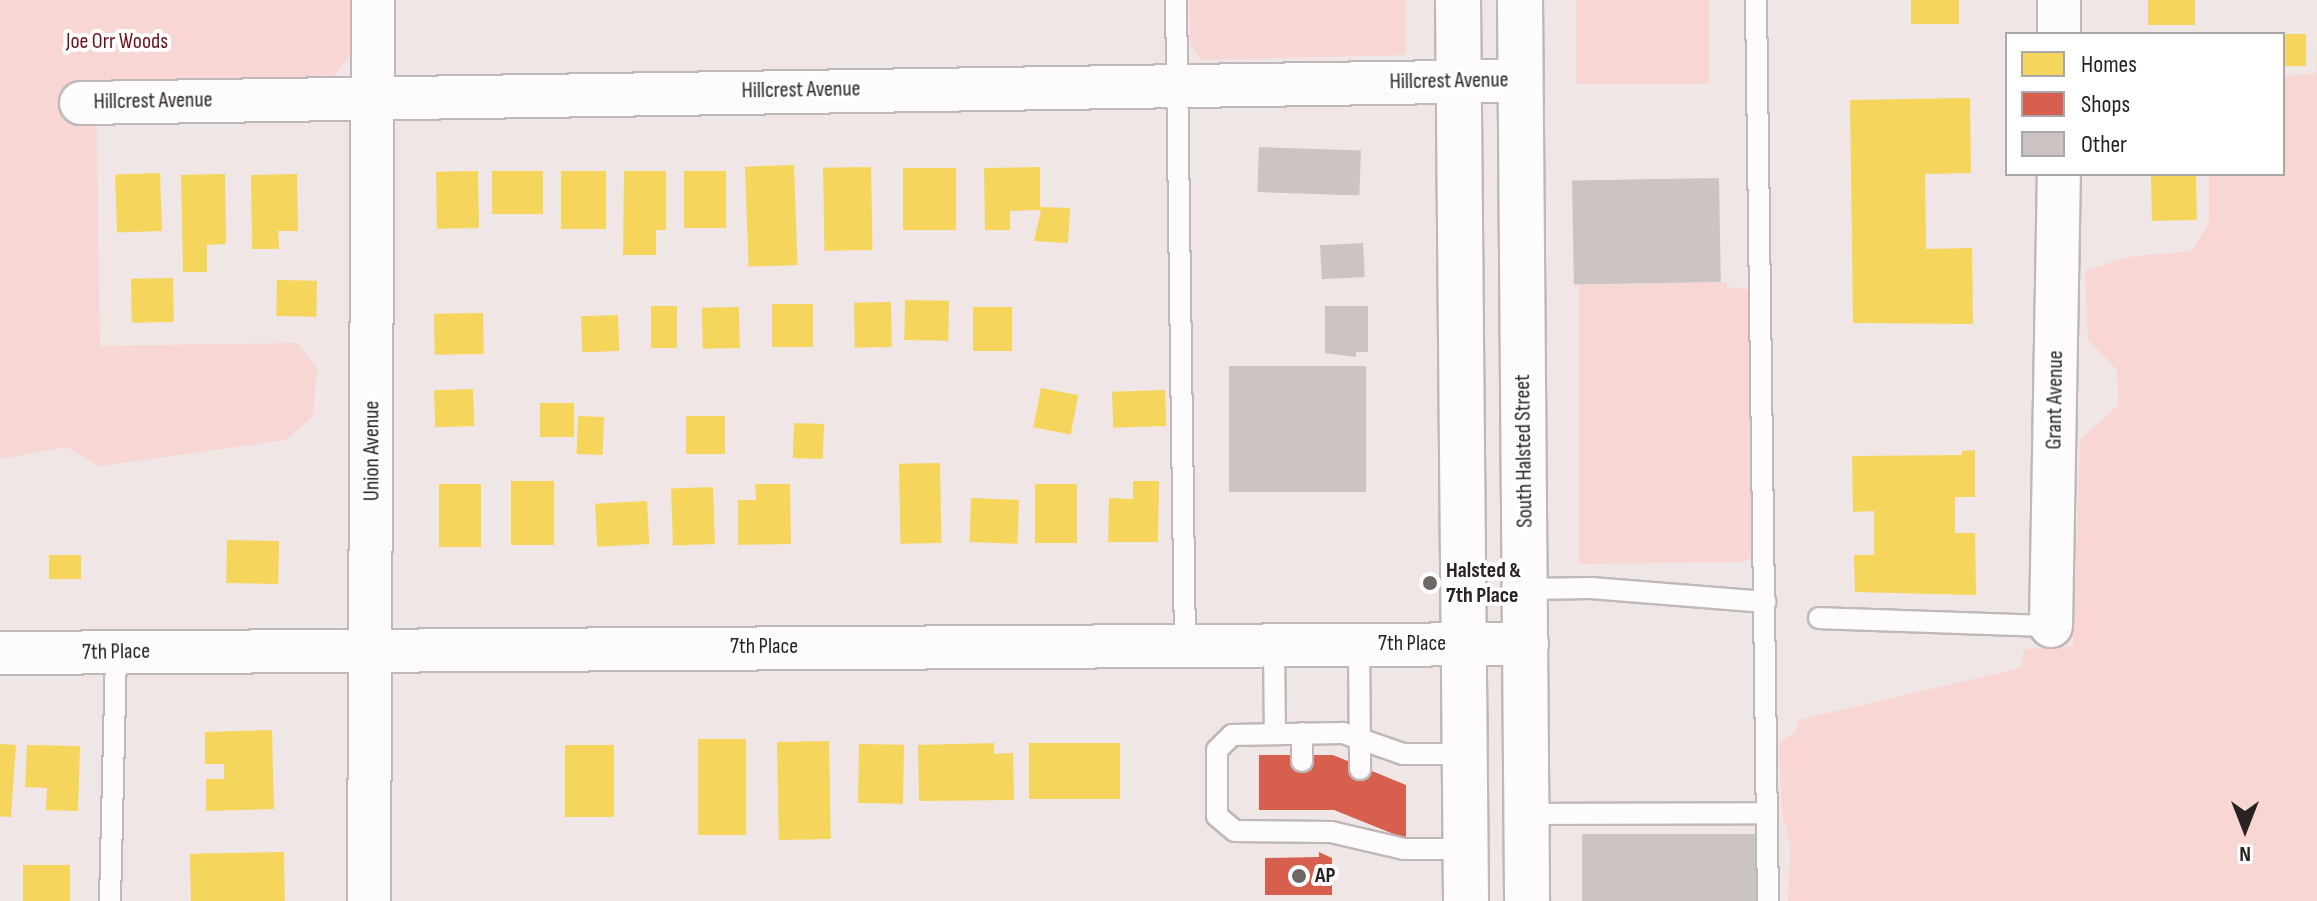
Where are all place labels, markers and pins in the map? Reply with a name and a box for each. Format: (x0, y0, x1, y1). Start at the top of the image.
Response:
place label: Halsted & 7th Place (1446, 557, 1521, 608)
marker: Halsted & 7th Place (1421, 574, 1439, 592)
place label: AP (1315, 863, 1335, 889)
marker: AP (1290, 867, 1308, 885)

